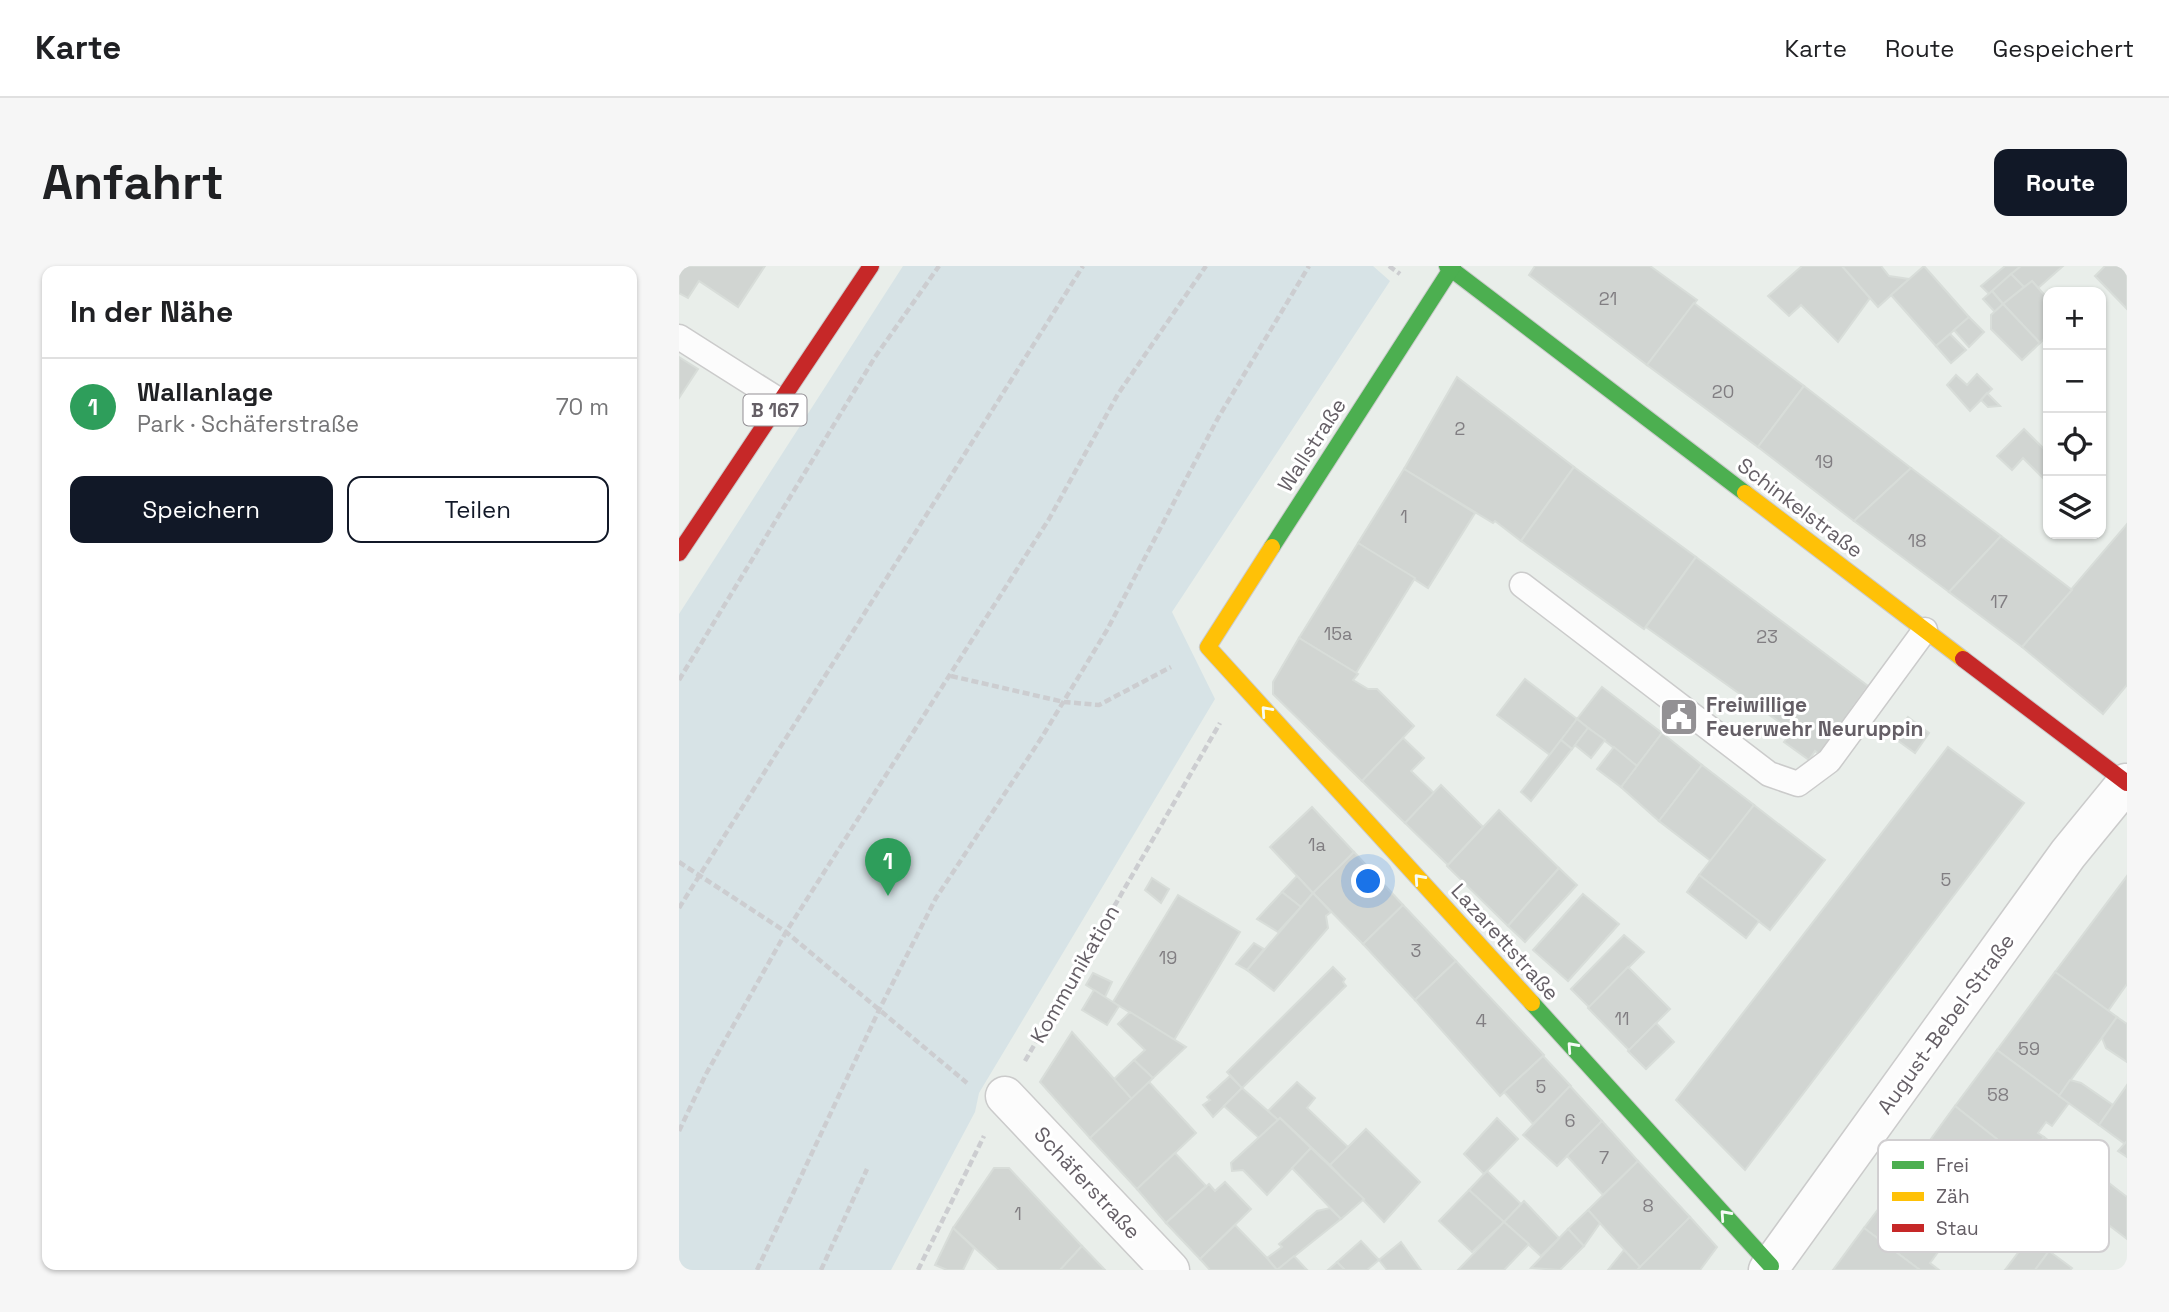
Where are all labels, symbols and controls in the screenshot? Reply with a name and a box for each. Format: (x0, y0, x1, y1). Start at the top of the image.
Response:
text: Karte (35, 27, 121, 69)
text: Karte (1785, 33, 1847, 64)
text: Route (1885, 33, 1954, 64)
text: Gespeichert (1992, 33, 2134, 64)
button: Route (1994, 149, 2127, 216)
text: Anfahrt (42, 151, 224, 213)
house number: 21 (1599, 287, 1617, 310)
map controls (2043, 287, 2106, 539)
button: + (2043, 287, 2106, 350)
text: In der Nähe (70, 292, 233, 331)
button: − (2043, 350, 2106, 413)
text: Wallanlage (137, 375, 273, 409)
house number: 20 (1712, 380, 1734, 403)
text: 1 (88, 392, 98, 422)
text: 70 m (556, 392, 609, 422)
street label: Wallstraße (1271, 393, 1352, 497)
road number: B 167 (743, 394, 807, 426)
text: Park · Schäferstraße (137, 409, 359, 439)
button: locate (2043, 413, 2106, 476)
house number: 2 (1455, 417, 1465, 440)
house number: 19 (1815, 450, 1833, 473)
street label: Schinkelstraße (1732, 452, 1868, 564)
button: Speichern (70, 476, 333, 543)
button: Teilen (347, 476, 609, 543)
button: layers (2043, 476, 2106, 539)
house number: 1 (1400, 505, 1408, 528)
house number: 18 (1908, 529, 1926, 552)
house number: 17 (1990, 590, 2008, 613)
house number: 15a (1324, 622, 1352, 645)
house number: 23 (1756, 625, 1778, 648)
place label: Freiwillige Feuerwehr Neuruppin (1706, 691, 1923, 742)
public building icon: Freiwillige Feuerwehr Neuruppin (1658, 696, 1700, 738)
one-way arrow (1262, 706, 1274, 719)
house number: 1a (1308, 833, 1326, 856)
pin: 1 (865, 838, 911, 896)
your location (1351, 864, 1385, 898)
house number: 5 (1941, 868, 1951, 891)
one-way arrow (1415, 874, 1427, 887)
street label: Lazarettstraße (1446, 877, 1565, 1006)
street label: Kommunikation (1024, 900, 1125, 1048)
street label: August-Bebel-Straße (1871, 928, 2020, 1119)
house number: 3 (1411, 939, 1421, 962)
house number: 19 (1159, 946, 1177, 969)
house number: 11 (1614, 1007, 1630, 1030)
house number: 4 (1475, 1009, 1487, 1032)
house number: 59 (2018, 1037, 2040, 1060)
one-way arrow (1568, 1042, 1580, 1055)
house number: 5 (1536, 1075, 1546, 1098)
house number: 58 (1987, 1083, 2009, 1106)
house number: 6 (1564, 1109, 1576, 1132)
street label: Schäferstraße (1028, 1121, 1146, 1245)
legend (1878, 1140, 2109, 1252)
house number: 7 (1599, 1146, 1609, 1169)
text: Frei (1936, 1153, 1969, 1178)
text: Zäh (1936, 1184, 1970, 1209)
house number: 8 (1642, 1194, 1654, 1217)
house number: 1 (1014, 1202, 1022, 1225)
one-way arrow (1721, 1210, 1733, 1223)
text: Stau (1936, 1216, 1979, 1241)

